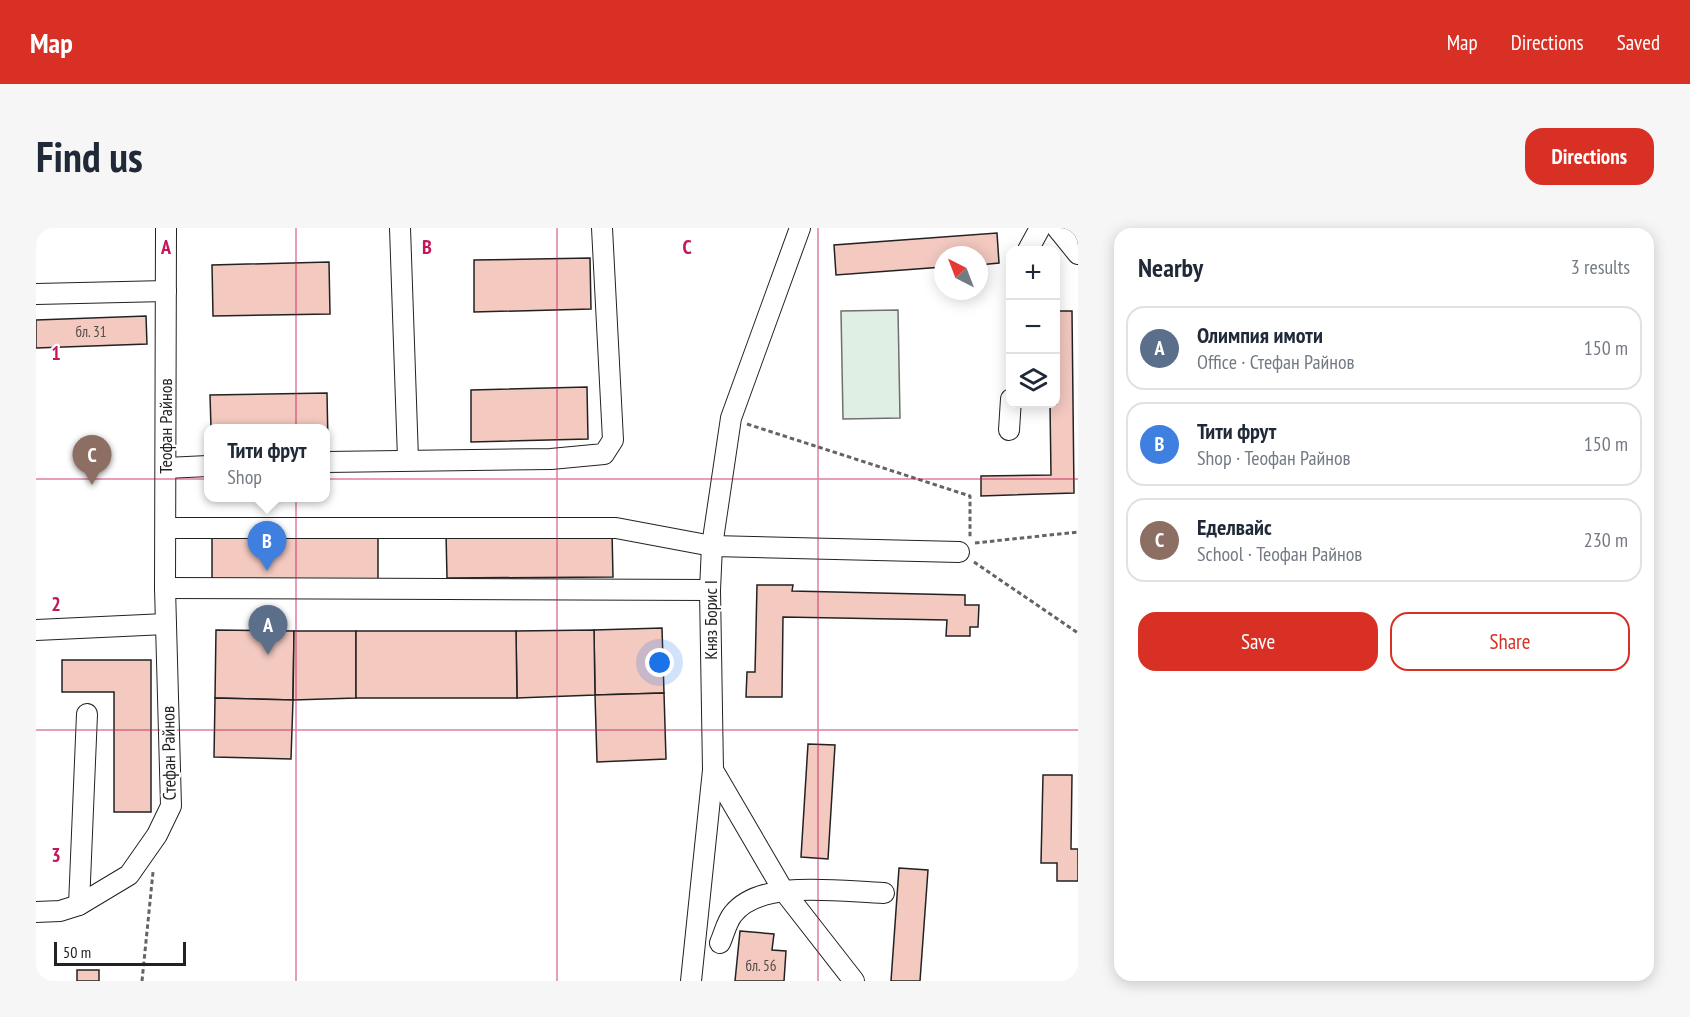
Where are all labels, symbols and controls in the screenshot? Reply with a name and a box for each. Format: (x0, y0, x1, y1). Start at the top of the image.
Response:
text: Map (30, 24, 73, 61)
text: Map (1447, 29, 1478, 56)
text: Directions (1511, 29, 1584, 56)
text: Saved (1617, 29, 1660, 56)
button: Directions (1525, 128, 1654, 185)
text: Find us (36, 129, 143, 184)
text: A (160, 234, 172, 260)
text: B (422, 234, 432, 260)
text: C (682, 234, 692, 260)
north arrow (934, 246, 988, 300)
map controls (1006, 246, 1060, 408)
button: + (1006, 246, 1060, 300)
text: Nearby (1138, 251, 1203, 284)
text: 3 results (1571, 254, 1630, 280)
button: − (1006, 300, 1060, 354)
text: Олимпия имоти (1197, 321, 1323, 349)
house number: бл. 31 (76, 322, 106, 341)
text: A (1154, 335, 1165, 361)
text: 150 m (1584, 335, 1628, 361)
text: 1 (51, 340, 61, 366)
text: Office · Стефан Райнов (1197, 349, 1355, 375)
button: layers (1006, 354, 1060, 408)
street label: Теофан Райнов (154, 378, 177, 474)
text: Тити фрут (1197, 417, 1276, 445)
popup (204, 424, 330, 502)
text: B (1155, 431, 1164, 457)
text: 150 m (1584, 431, 1628, 457)
pin: C (72, 436, 112, 485)
text: Тити фрут (227, 436, 307, 464)
text: Shop · Теофан Райнов (1197, 445, 1351, 471)
text: Shop (227, 464, 262, 490)
text: Еделвайс (1197, 513, 1272, 541)
pin: B (248, 522, 286, 571)
text: C (1155, 527, 1164, 553)
text: 230 m (1584, 527, 1628, 553)
text: School · Теофан Райнов (1197, 541, 1362, 567)
street label: Княз Борис I (699, 580, 722, 660)
text: 2 (51, 591, 61, 617)
pin: A (248, 606, 288, 655)
button: Save (1138, 612, 1378, 671)
button: Share (1390, 612, 1630, 671)
your location (645, 648, 674, 677)
street label: Стефан Райнов (156, 706, 181, 800)
text: 3 (51, 842, 61, 868)
scale bar (54, 939, 186, 966)
text: 50 m (63, 942, 91, 962)
house number: бл. 56 (746, 956, 777, 975)

